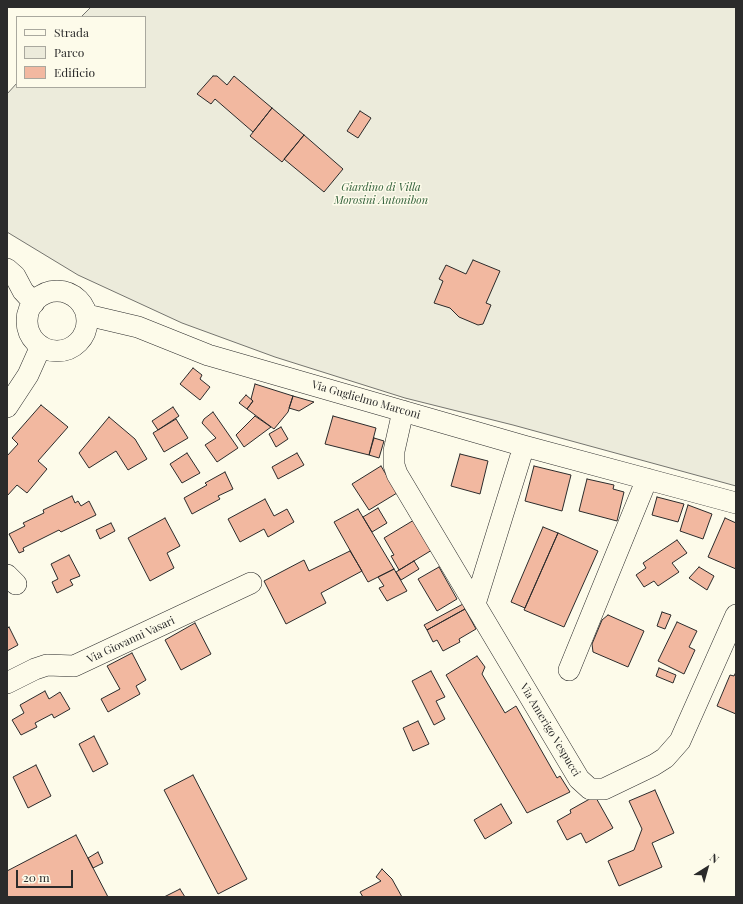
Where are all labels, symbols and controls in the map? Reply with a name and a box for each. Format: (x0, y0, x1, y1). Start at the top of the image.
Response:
legend (16, 16, 146, 88)
text: Strada (54, 24, 89, 40)
text: Parco (54, 44, 84, 60)
text: Edificio (54, 64, 95, 80)
park label: Giardino di Villa Morosini Antonibon (334, 181, 428, 207)
street label: Via Guglielmo Marconi (310, 378, 422, 422)
street label: Via Giovanni Vasari (85, 614, 177, 666)
street label: Via Amerigo Vespucci (517, 681, 583, 779)
north arrow (687, 848, 727, 888)
text: N (707, 850, 722, 866)
scale bar (18, 862, 75, 888)
text: 20 m (23, 869, 50, 885)

